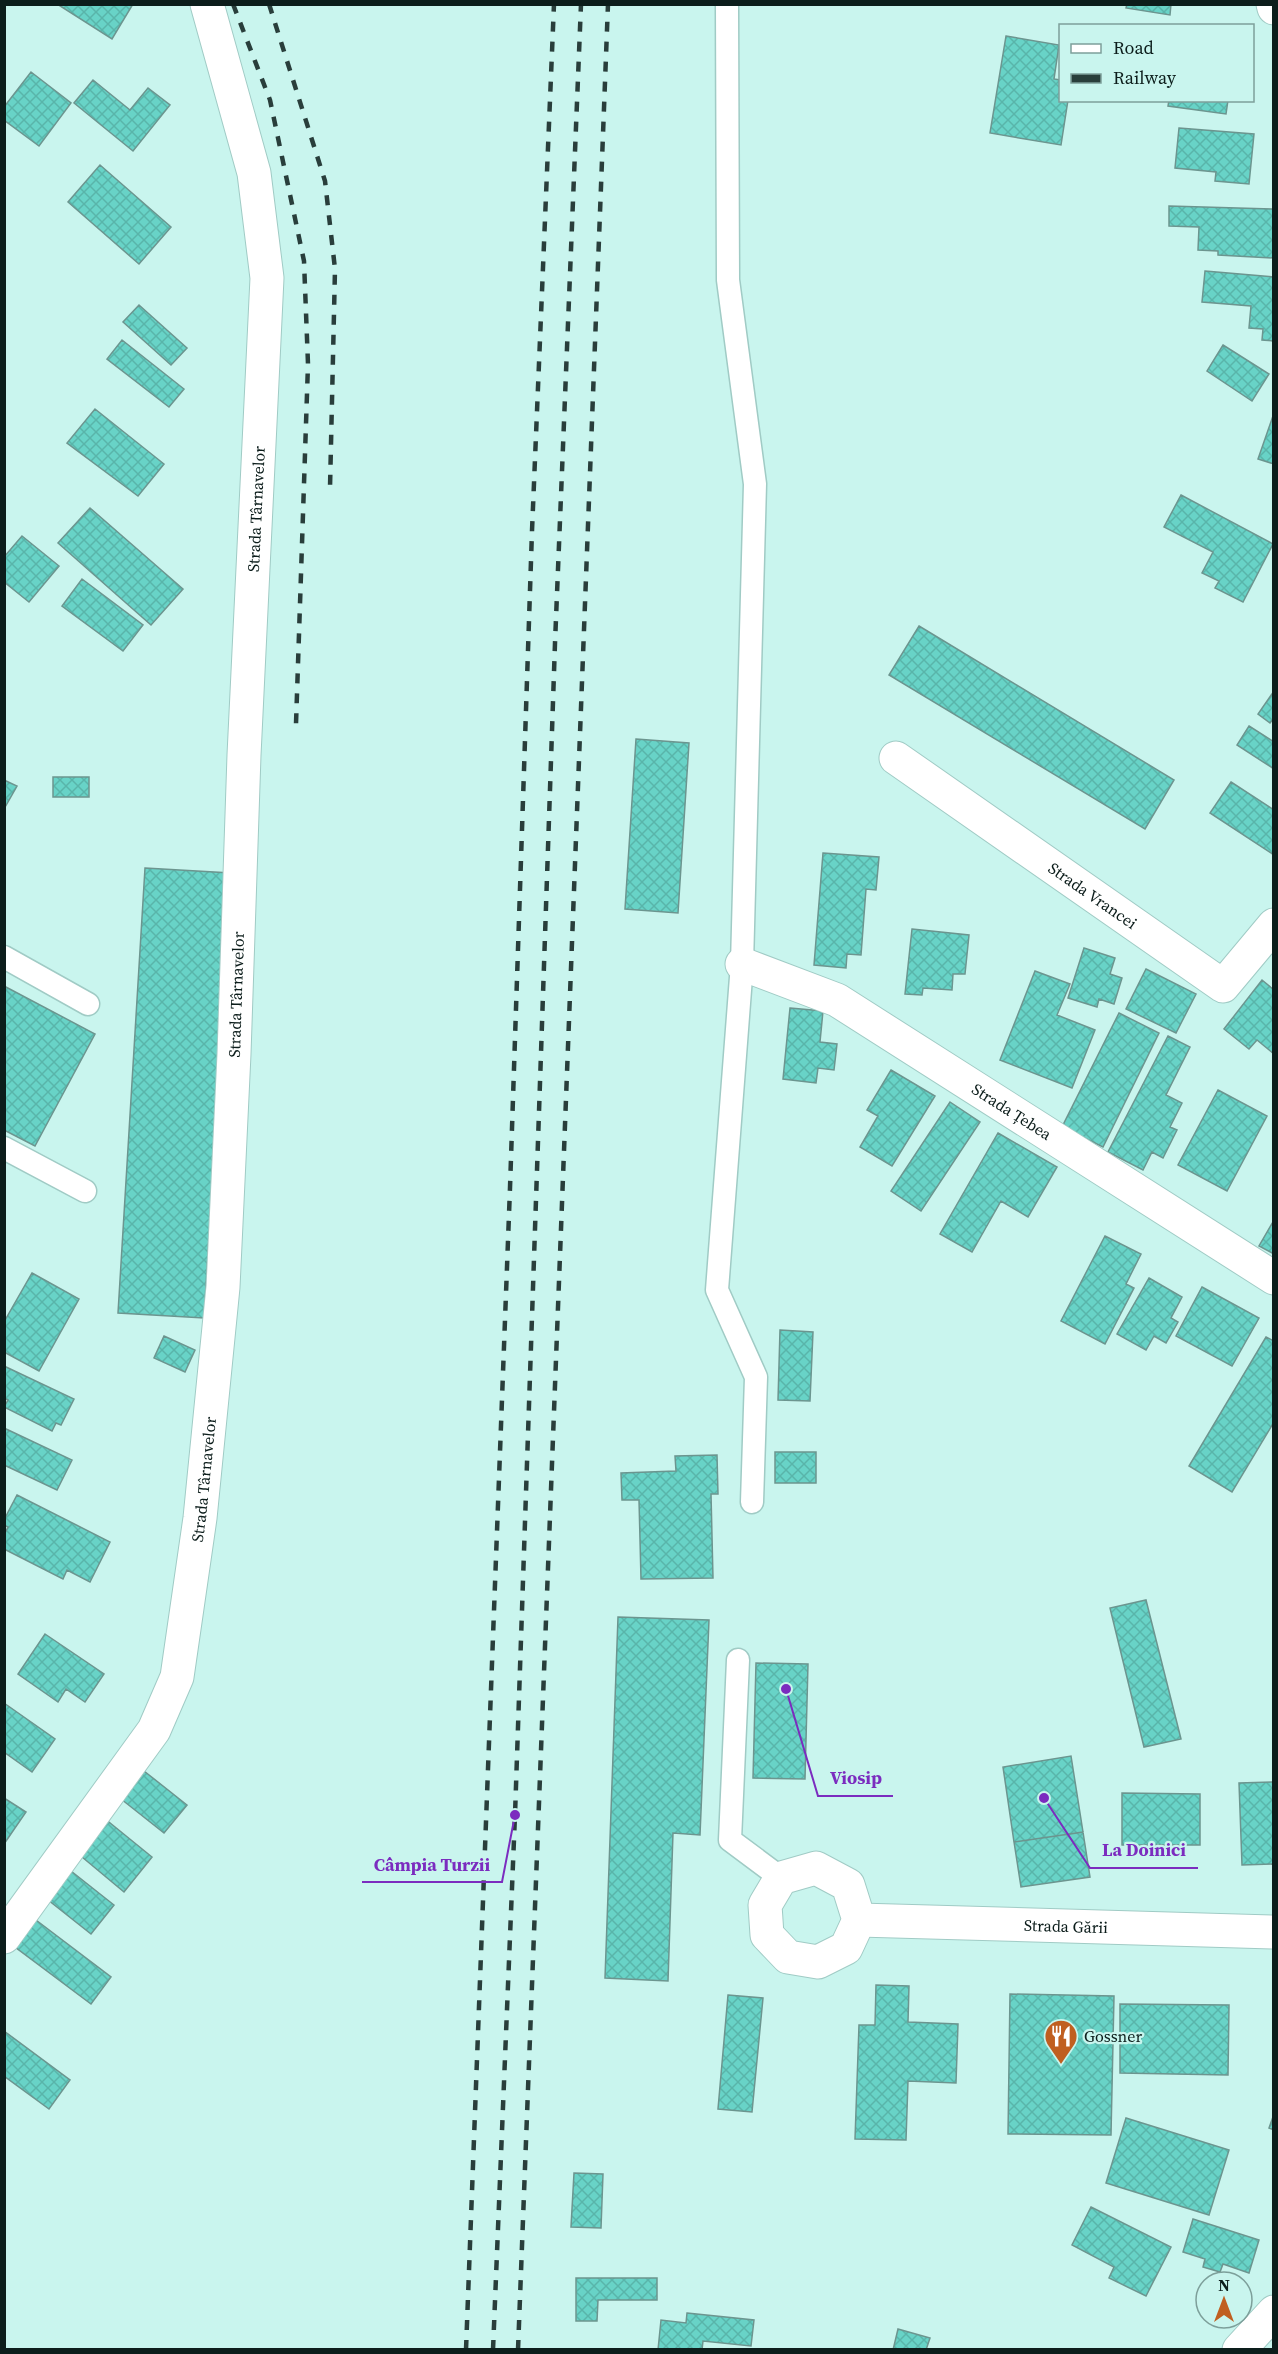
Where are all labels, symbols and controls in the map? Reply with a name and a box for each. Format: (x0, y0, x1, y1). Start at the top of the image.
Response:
legend (1059, 24, 1254, 102)
text: Road (1113, 35, 1154, 60)
text: Railway (1113, 65, 1177, 90)
street label: Strada Târnavelor (242, 445, 270, 572)
street label: Strada Vrancei (1044, 857, 1142, 934)
street label: Strada Târnavelor (223, 931, 249, 1058)
street label: Strada Țebea (968, 1078, 1057, 1145)
street label: Strada Târnavelor (186, 1415, 221, 1543)
callout: Viosip (818, 1760, 893, 1796)
text: Viosip (830, 1765, 882, 1790)
callout: La Doinici (1090, 1832, 1198, 1868)
text: La Doinici (1102, 1837, 1186, 1862)
callout: Câmpia Turzii (362, 1846, 502, 1882)
text: Câmpia Turzii (374, 1852, 490, 1877)
street label: Strada Gării (1024, 1914, 1109, 1938)
restaurant icon: Gossner (1043, 2018, 1079, 2065)
place label: Gossner (1084, 2025, 1142, 2047)
north arrow (1194, 2270, 1254, 2330)
text: N (1218, 2274, 1230, 2296)

